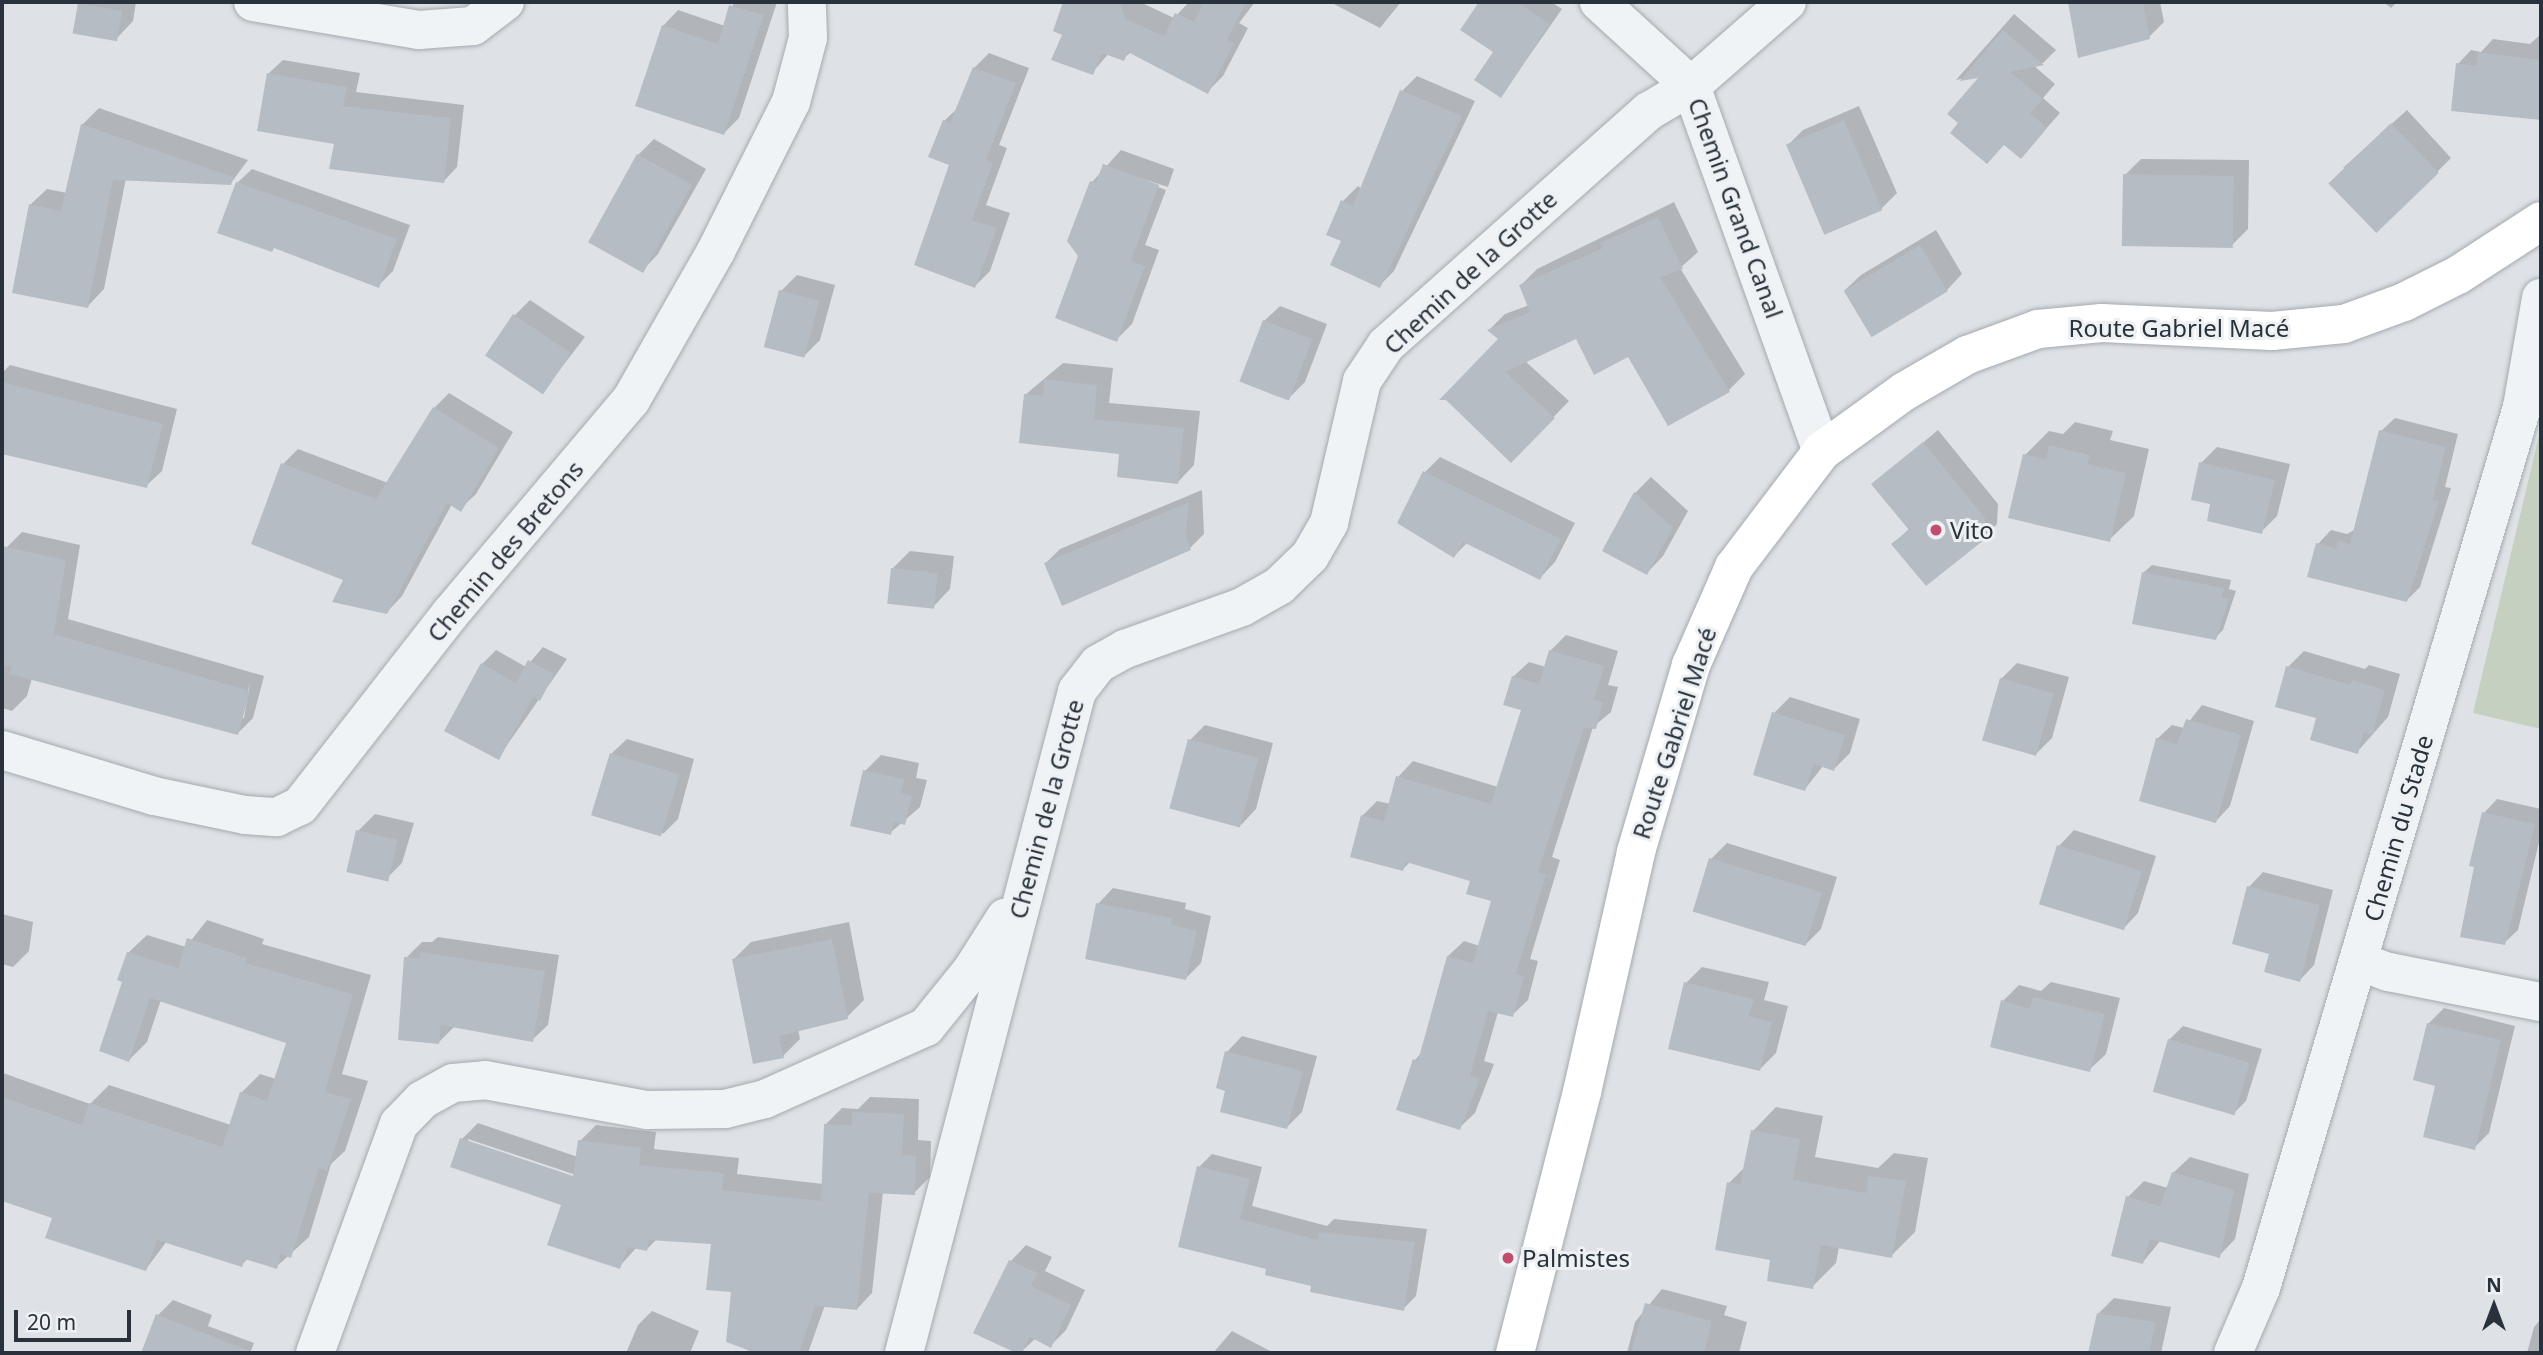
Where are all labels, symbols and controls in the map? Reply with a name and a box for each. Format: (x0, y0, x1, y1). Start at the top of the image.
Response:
street label: Chemin Grand Canal (1683, 94, 1789, 322)
street label: Chemin de la Grotte (1378, 184, 1562, 360)
street label: Route Gabriel Macé (2069, 314, 2289, 342)
street label: Chemin des Bretons (421, 455, 589, 647)
place label: Vito (1950, 516, 1994, 544)
marker: Vito (1928, 522, 1944, 538)
street label: Route Gabriel Macé (1626, 624, 1722, 842)
street label: Chemin de la Grotte (1003, 696, 1089, 922)
street label: Chemin du Stade (2358, 731, 2438, 925)
place label: Palmistes (1522, 1244, 1630, 1272)
marker: Palmistes (1500, 1250, 1516, 1266)
north arrow (2459, 1271, 2529, 1341)
text: N (2486, 1272, 2502, 1298)
scale bar (18, 1296, 135, 1340)
text: 20 m (27, 1308, 76, 1336)

